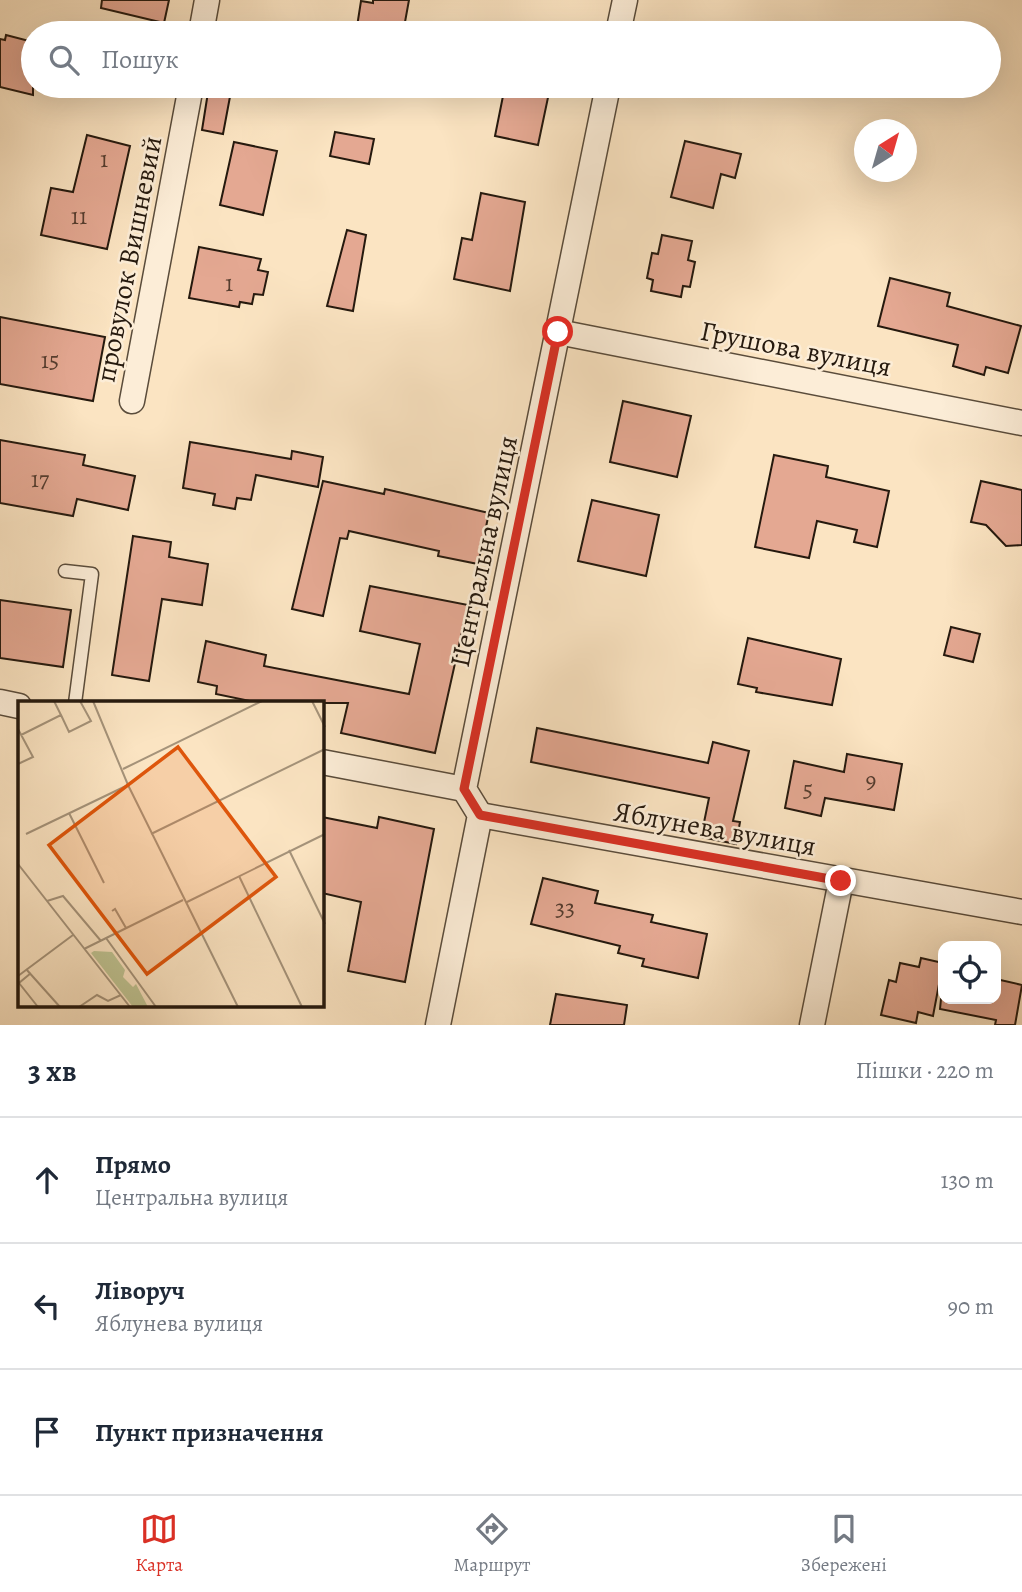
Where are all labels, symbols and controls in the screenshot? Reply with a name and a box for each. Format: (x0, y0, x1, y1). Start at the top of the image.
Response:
search box (21, 21, 1001, 98)
icon: search (45, 41, 83, 79)
text: Пошук (101, 42, 179, 77)
north arrow (854, 119, 917, 182)
street label: провулок Вишневий (86, 133, 171, 385)
house number: 1 (100, 143, 108, 175)
house number: 11 (71, 200, 87, 232)
house number: 1 (225, 267, 233, 299)
street label: Грушова вулиця (697, 312, 895, 386)
route start (542, 316, 573, 347)
house number: 15 (41, 344, 59, 376)
street label: Центральна вулиця (441, 432, 527, 670)
house number: 17 (31, 463, 50, 495)
inset map (18, 701, 324, 1007)
house number: 9 (866, 764, 876, 796)
house number: 5 (803, 773, 813, 805)
street label: Яблунева вулиця (611, 793, 819, 865)
route end (825, 865, 856, 896)
house number: 33 (555, 892, 575, 924)
map controls (938, 941, 1001, 1004)
button: locate (938, 941, 1001, 1004)
text: 3 хв (28, 1051, 77, 1091)
text: Пішки · 220 m (856, 1055, 994, 1086)
text: Прямо (95, 1147, 171, 1182)
icon: ahead (28, 1161, 66, 1199)
text: 130 m (941, 1165, 994, 1196)
text: Центральна вулиця (95, 1182, 288, 1213)
text: Ліворуч (95, 1273, 185, 1308)
icon: left (28, 1287, 66, 1325)
text: 90 m (948, 1291, 994, 1322)
text: Яблунева вулиця (95, 1308, 263, 1339)
icon: arrive (28, 1413, 66, 1451)
text: Пункт призначення (95, 1415, 324, 1450)
tab: Карта (135, 1510, 183, 1578)
tab: Маршрут (454, 1510, 530, 1578)
tab: Збережені (801, 1510, 887, 1578)

